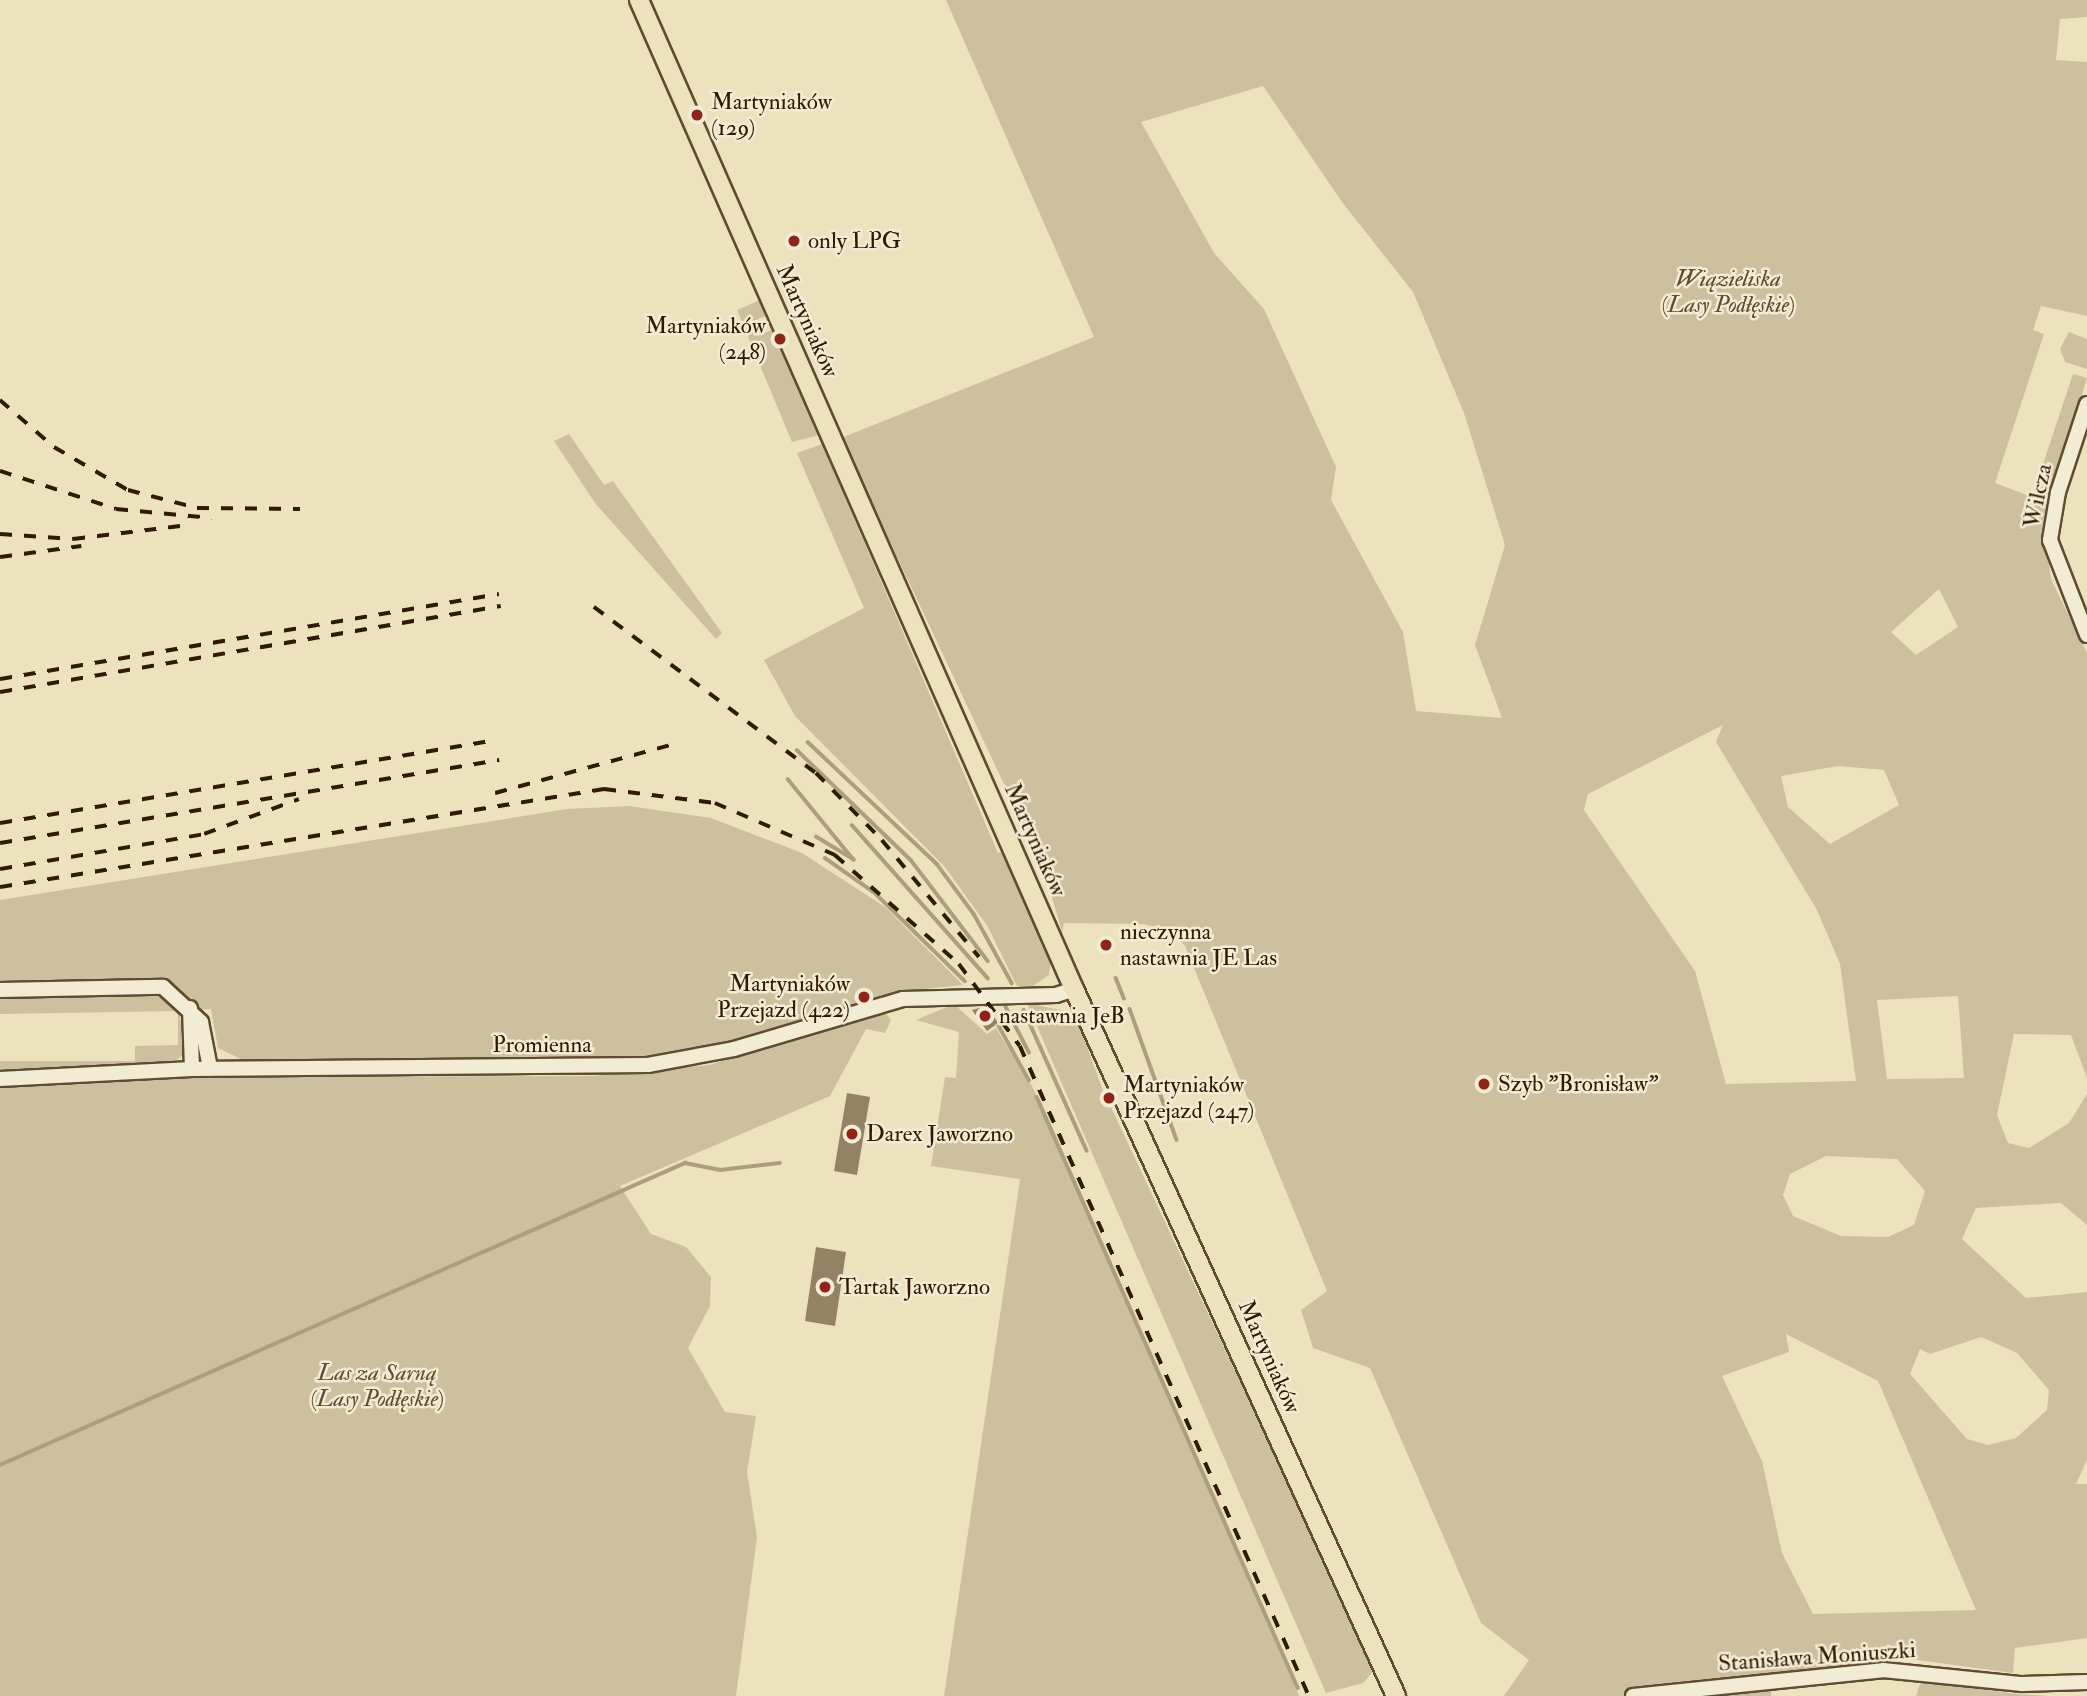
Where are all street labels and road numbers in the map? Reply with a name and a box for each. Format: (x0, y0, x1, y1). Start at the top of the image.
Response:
street label: Martyniaków (770, 260, 844, 382)
street label: Wilcza (2018, 461, 2058, 531)
street label: Martyniaków (998, 779, 1072, 901)
street label: Promienna (492, 1031, 592, 1059)
street label: Martyniaków (1232, 1296, 1306, 1418)
street label: Stanisława Moniuszki (1717, 1636, 1917, 1678)

